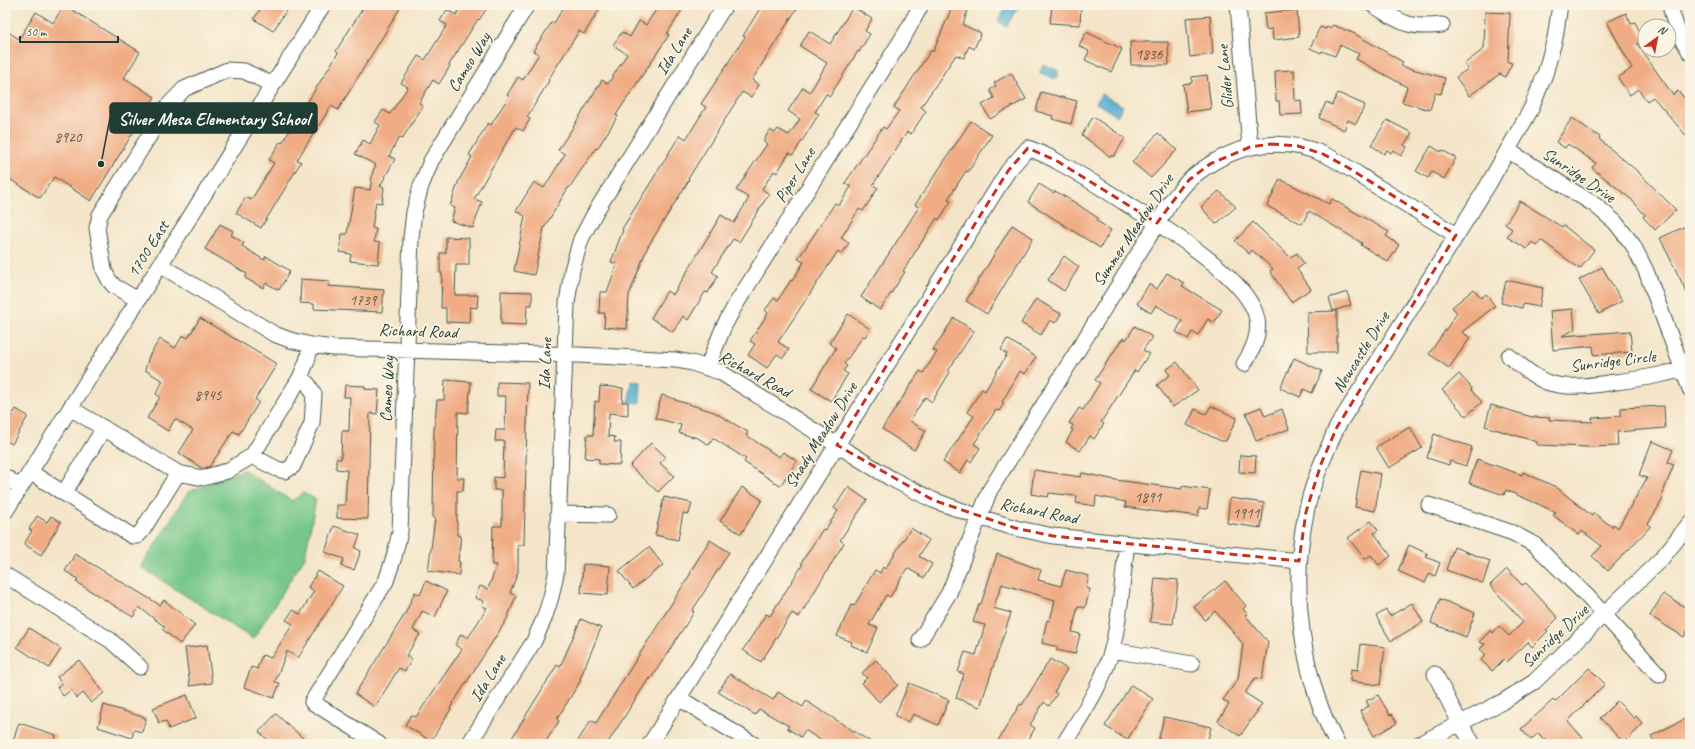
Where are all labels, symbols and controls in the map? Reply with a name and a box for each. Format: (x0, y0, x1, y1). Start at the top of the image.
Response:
scale bar (20, 18, 118, 44)
north arrow (1637, 18, 1677, 58)
street label: Ida Lane (651, 22, 697, 79)
text: N (1656, 22, 1671, 38)
text: 50 m (26, 24, 48, 40)
street label: Cameo Way (443, 27, 496, 96)
street label: Glider Lane (1212, 43, 1238, 110)
house number: 1836 (1135, 45, 1164, 64)
callout: Silver Mesa Elementary School (110, 103, 317, 133)
text: Silver Mesa Elementary School (119, 108, 313, 130)
house number: 8920 (54, 128, 83, 147)
street label: Piper Lane (770, 142, 821, 206)
street label: Sunridge Drive (1538, 143, 1621, 208)
street label: Summer Meadow Drive (1088, 169, 1179, 290)
street label: 1700 East (123, 215, 175, 281)
house number: 1739 (349, 291, 378, 310)
street label: Newcastle Drive (1328, 306, 1395, 397)
street label: Richard Road (378, 319, 461, 343)
street label: Ida Lane (534, 336, 556, 390)
street label: Sunridge Circle (1569, 345, 1658, 377)
street label: Richard Road (715, 346, 797, 404)
street label: Cameo Way (375, 354, 399, 422)
street label: Shady Meadow Drive (780, 377, 863, 492)
house number: 8945 (194, 386, 223, 405)
house number: 1891 (1134, 488, 1163, 507)
street label: Richard Road (998, 493, 1083, 529)
house number: 1911 (1232, 504, 1261, 523)
street label: Sunridge Drive (1517, 599, 1594, 672)
street label: Ida Lane (465, 649, 511, 706)

